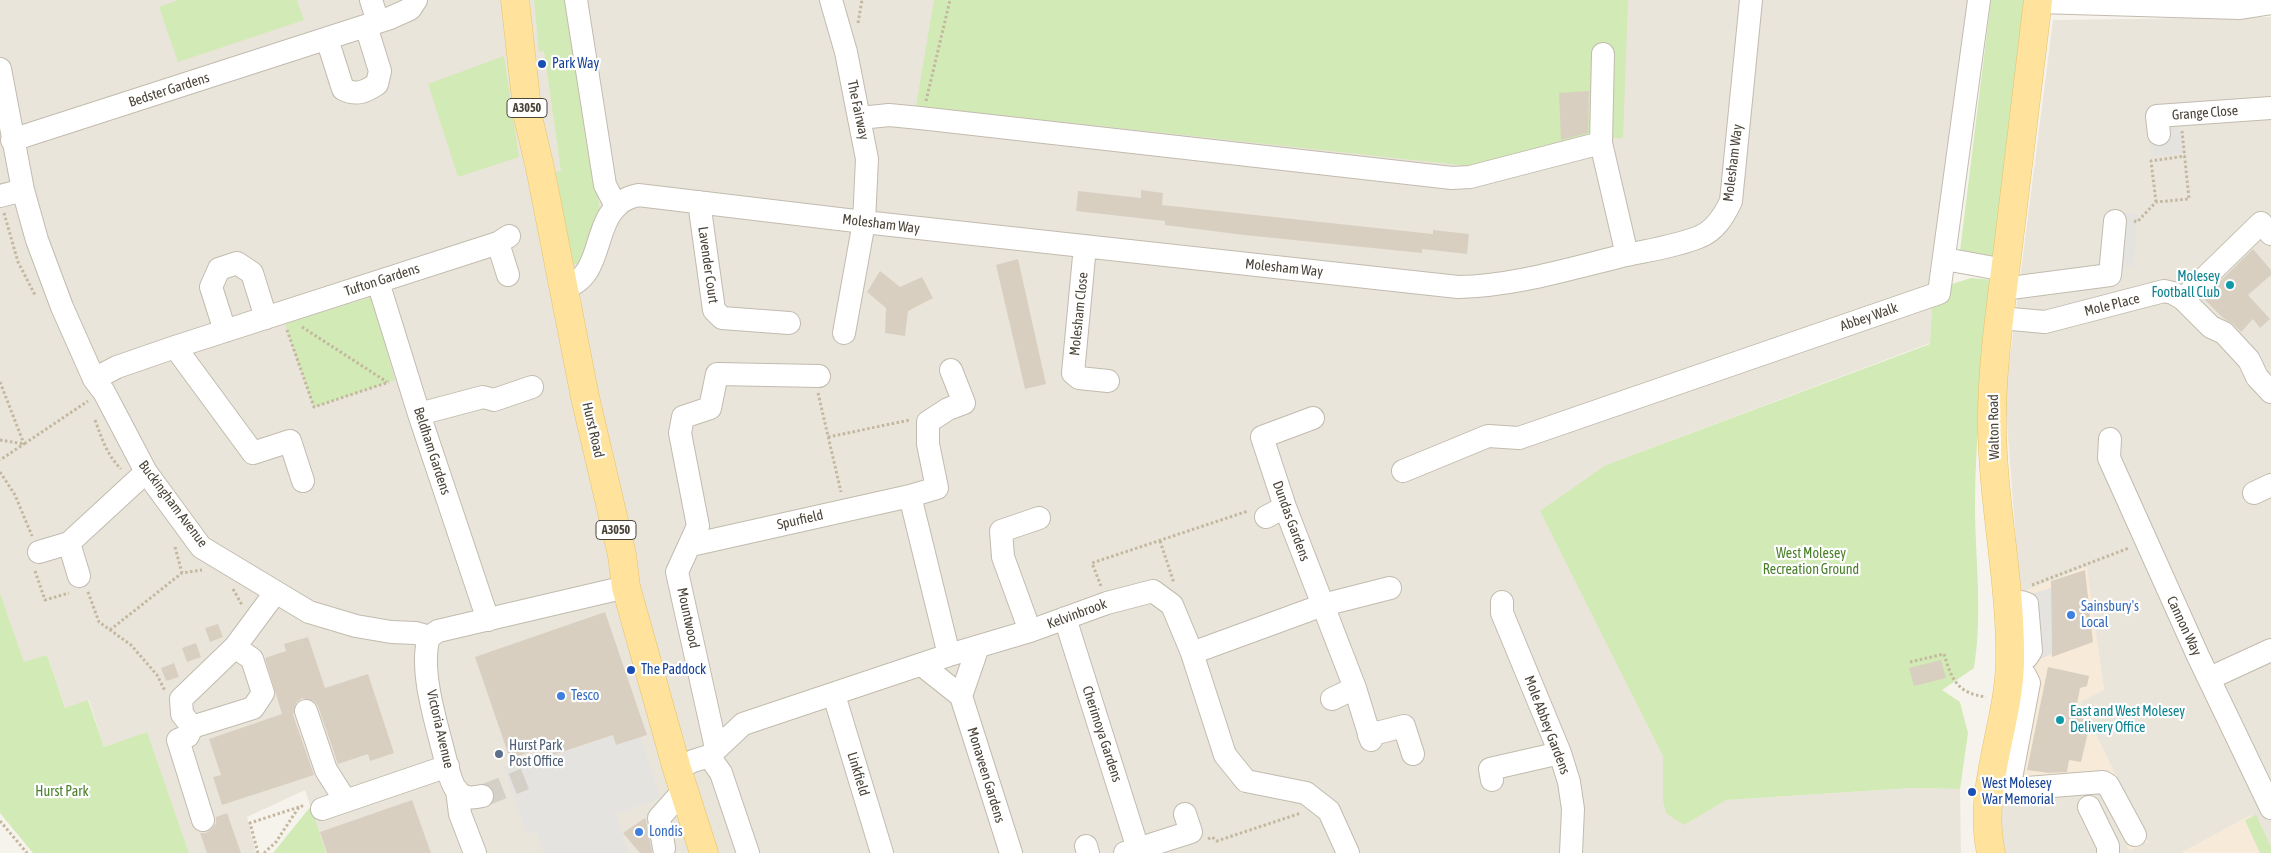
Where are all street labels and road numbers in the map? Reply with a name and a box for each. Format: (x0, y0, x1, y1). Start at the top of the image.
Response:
street label: Bedster Gardens (127, 69, 211, 111)
street label: The Fairway (843, 79, 873, 141)
road number: A3050 (507, 99, 547, 118)
street label: Grange Close (2171, 102, 2239, 124)
street label: Molesham Way (1720, 123, 1746, 203)
street label: Molesham Way (841, 211, 921, 237)
street label: Lavender Court (694, 226, 722, 304)
street label: Molesham Way (1244, 256, 1324, 280)
street label: Tufton Gardens (342, 260, 422, 300)
street label: Molesham Close (1066, 271, 1092, 357)
street label: Mole Place (2083, 290, 2141, 320)
street label: Abbey Walk (1838, 299, 1900, 335)
street label: Walton Road (1985, 394, 2003, 460)
street label: Hurst Road (578, 401, 608, 459)
street label: Beldham Gardens (410, 405, 454, 497)
street label: Buckingham Avenue (135, 457, 211, 551)
street label: Dundas Gardens (1269, 479, 1313, 563)
street label: Spurfield (775, 507, 825, 533)
road number: A3050 (596, 520, 636, 540)
street label: Mountwood (673, 586, 703, 650)
street label: Cannon Way (2163, 594, 2205, 658)
street label: Kelvinbrook (1045, 595, 1109, 633)
street label: Mole Abbey Gardens (1520, 673, 1574, 777)
street label: Cherimoya Gardens (1079, 684, 1125, 784)
street label: Victoria Avenue (423, 688, 457, 770)
street label: Monaveen Gardens (963, 725, 1009, 825)
street label: Linkfield (843, 750, 873, 798)

